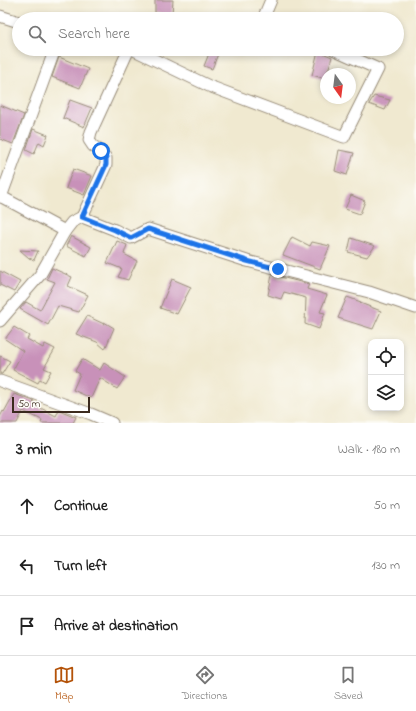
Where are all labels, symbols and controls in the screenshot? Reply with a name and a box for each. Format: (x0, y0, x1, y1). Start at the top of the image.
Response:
search box (12, 12, 404, 56)
icon: search (26, 23, 48, 45)
text: Search here (58, 23, 130, 45)
north arrow (320, 68, 356, 104)
route start (92, 142, 110, 160)
route end (269, 260, 287, 278)
map controls (368, 339, 404, 411)
button: locate (368, 339, 404, 375)
button: layers (368, 375, 404, 411)
scale bar (12, 395, 90, 414)
text: 50 m (18, 396, 40, 412)
text: 3 min (16, 437, 52, 462)
text: Walk · 180 m (338, 440, 400, 459)
icon: ahead (16, 495, 38, 517)
text: Continue (54, 495, 108, 517)
text: 50 m (374, 496, 400, 515)
icon: left (16, 555, 38, 577)
text: Turn left (54, 555, 107, 577)
text: 130 m (372, 556, 400, 575)
icon: arrive (16, 615, 38, 637)
text: Arrive at destination (54, 615, 178, 637)
tab: Map (53, 664, 75, 704)
tab: Directions (182, 664, 228, 704)
tab: Saved (334, 664, 363, 704)

